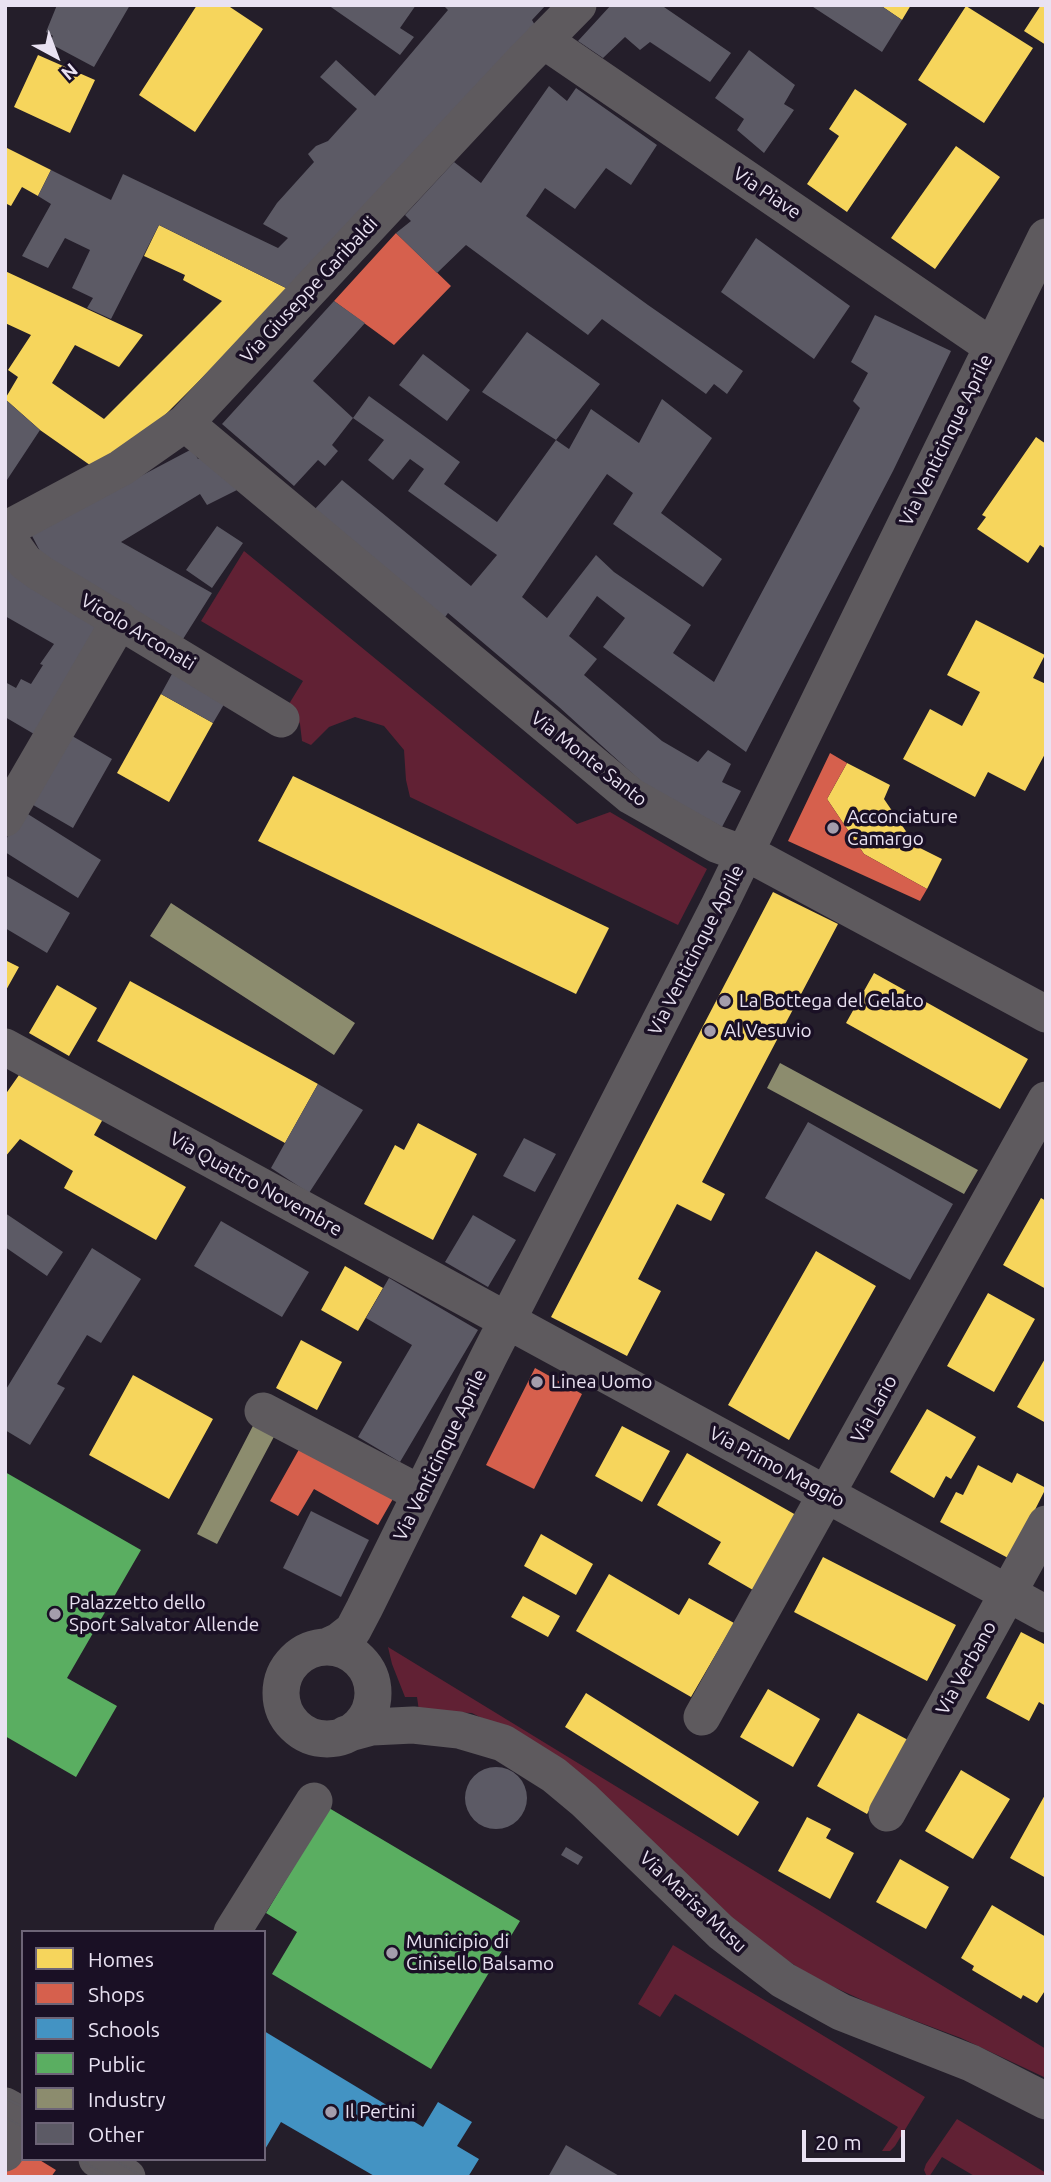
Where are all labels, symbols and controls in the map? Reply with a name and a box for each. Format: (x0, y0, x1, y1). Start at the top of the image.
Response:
north arrow (21, 21, 91, 91)
text: N (57, 59, 82, 85)
street label: Via Piave (729, 162, 805, 224)
street label: Via Giuseppe Garibaldi (236, 212, 382, 368)
street label: Via Venticinque Aprile (895, 350, 997, 530)
street label: Vicolo Arconati (77, 589, 199, 675)
street label: Via Monte Santo (526, 707, 652, 811)
place label: Acconciature Camargo (847, 806, 958, 850)
marker: Acconciature Camargo (825, 820, 841, 836)
street label: Via Venticinque Aprile (643, 861, 749, 1039)
place label: La Bottega del Gelato (739, 990, 924, 1012)
marker: La Bottega del Gelato (717, 993, 733, 1009)
place label: Al Vesuvio (724, 1020, 812, 1042)
marker: Al Vesuvio (702, 1023, 718, 1039)
street label: Via Quattro Novembre (166, 1127, 346, 1241)
street label: Via Venticinque Aprile (389, 1365, 491, 1545)
place label: Linea Uomo (551, 1371, 652, 1393)
street label: Via Lario (846, 1371, 902, 1447)
marker: Linea Uomo (529, 1374, 545, 1390)
street label: Via Primo Maggio (705, 1422, 849, 1512)
place label: Palazzetto dello Sport Salvator Allende (69, 1592, 259, 1636)
marker: Palazzetto dello Sport Salvator Allende (47, 1606, 63, 1622)
street label: Via Verbano (931, 1617, 1001, 1719)
street label: Via Marisa Musu (635, 1846, 751, 1958)
legend (21, 1930, 266, 2161)
place label: Municipio di Cinisello Balsamo (406, 1931, 554, 1975)
marker: Municipio di Cinisello Balsamo (384, 1945, 400, 1961)
text: Homes (88, 1947, 154, 1971)
text: Shops (88, 1982, 145, 2006)
text: Schools (88, 2017, 160, 2041)
text: Public (88, 2052, 145, 2076)
text: Industry (88, 2087, 166, 2111)
place label: Il Pertini (345, 2101, 415, 2123)
marker: Il Pertini (323, 2104, 339, 2120)
scale bar (806, 2116, 909, 2160)
text: Other (88, 2122, 144, 2146)
text: 20 m (815, 2130, 862, 2154)

